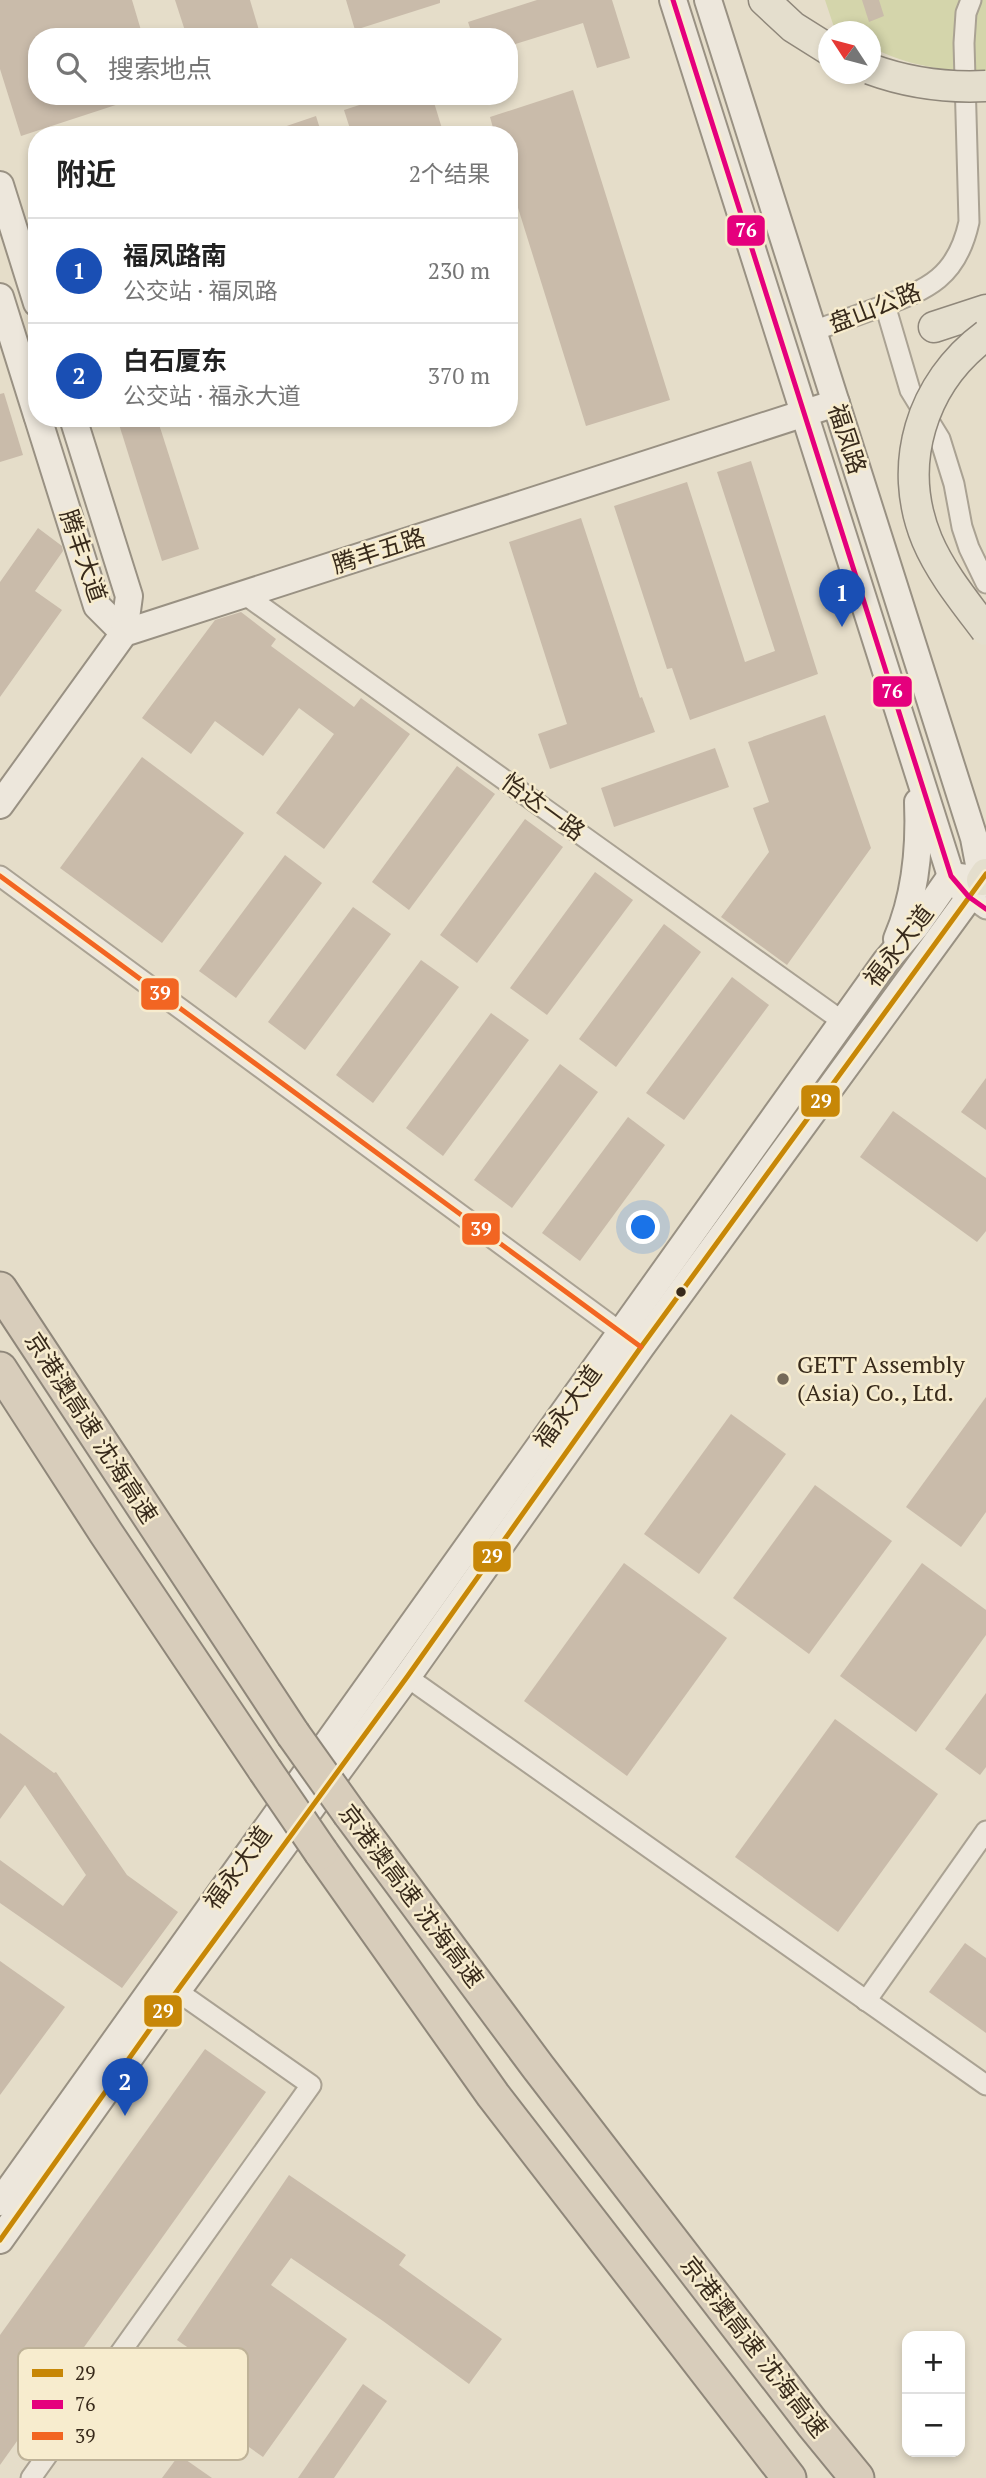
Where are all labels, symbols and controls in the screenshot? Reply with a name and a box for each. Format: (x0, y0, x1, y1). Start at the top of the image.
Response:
north arrow (818, 21, 881, 84)
search box (28, 28, 518, 105)
icon: search (52, 48, 90, 86)
text: 搜索地点 (108, 51, 212, 85)
text: 附近 (56, 154, 116, 194)
text: 2个结果 (409, 158, 490, 189)
line badge: 76 (726, 214, 766, 247)
text: 76 (735, 217, 757, 242)
text: 福凤路南 (123, 238, 227, 272)
text: 1 (73, 255, 86, 286)
text: 230 m (428, 255, 490, 286)
text: 公交站 · 福凤路 (123, 275, 278, 306)
street label: 盘山公路 (824, 275, 925, 339)
text: 白石厦东 (123, 343, 227, 377)
text: 2 (73, 360, 86, 391)
text: 370 m (428, 360, 490, 391)
text: 公交站 · 福永大道 (123, 380, 301, 411)
street label: 福凤路 (822, 400, 874, 478)
street label: 腾丰大道 (53, 505, 115, 606)
street label: 腾丰五路 (328, 520, 429, 580)
pin: 1 (819, 569, 865, 627)
line badge: 76 (872, 675, 913, 708)
text: 76 (881, 678, 903, 703)
street label: 怡达一路 (495, 765, 592, 847)
street label: 福永大道 (856, 898, 940, 993)
line badge: 39 (140, 977, 180, 1011)
text: 39 (149, 980, 171, 1005)
line badge: 29 (800, 1084, 841, 1118)
text: 29 (810, 1088, 832, 1113)
your location (626, 1210, 660, 1244)
line badge: 39 (461, 1212, 501, 1246)
text: 39 (470, 1216, 492, 1241)
unlabelled marker (674, 1285, 688, 1299)
street label: 京港澳高速 沈海高速 (18, 1326, 166, 1529)
place label: GETT Assembly (Asia) Co., Ltd. (797, 1348, 966, 1408)
street label: 福永大道 (526, 1358, 608, 1455)
marker: GETT Assembly (Asia) Co., Ltd. (775, 1371, 791, 1387)
line badge: 29 (472, 1540, 512, 1573)
text: 29 (481, 1543, 503, 1568)
street label: 京港澳高速 沈海高速 (332, 1797, 491, 1994)
street label: 福永大道 (196, 1819, 278, 1916)
line badge: 29 (143, 1994, 183, 2028)
text: 29 (152, 1998, 174, 2023)
pin: 2 (102, 2058, 148, 2116)
street label: 京港澳高速 沈海高速 (674, 2249, 836, 2444)
map controls (902, 2331, 965, 2457)
button: + (902, 2331, 965, 2394)
legend (18, 2348, 248, 2460)
text: 29 (75, 2360, 95, 2385)
text: 76 (75, 2391, 95, 2416)
button: − (902, 2394, 965, 2457)
text: 39 (75, 2423, 95, 2448)

